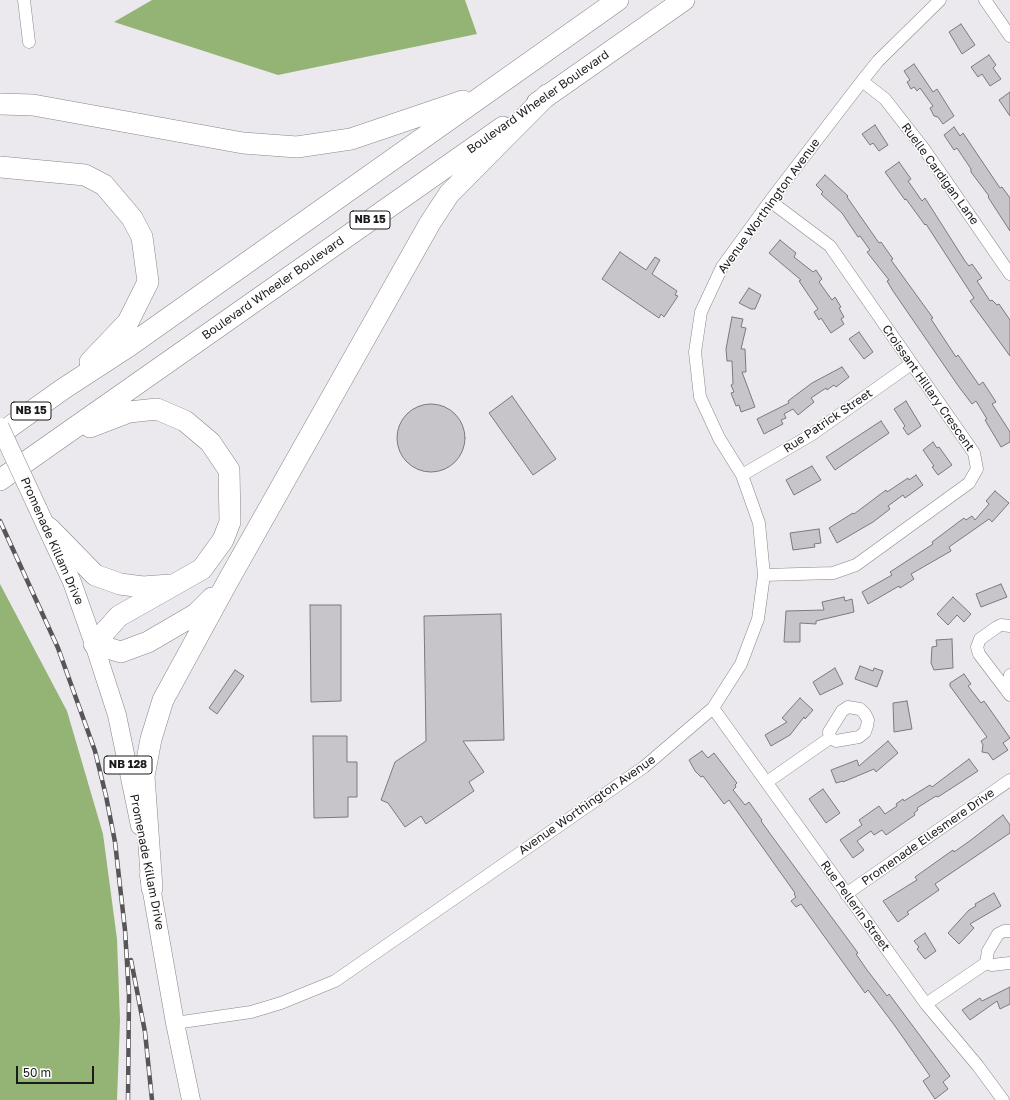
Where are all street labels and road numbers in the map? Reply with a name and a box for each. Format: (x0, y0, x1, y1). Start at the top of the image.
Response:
street label: Boulevard Wheeler Boulevard (464, 47, 612, 157)
street label: Ruelle Cardigan Lane (898, 120, 982, 228)
street label: Avenue Worthington Avenue (715, 136, 823, 276)
road number: NB 15 (350, 211, 390, 229)
street label: Boulevard Wheeler Boulevard (199, 233, 347, 343)
street label: Croissant Hillary Crescent (879, 322, 977, 454)
street label: Rue Patrick Street (781, 386, 875, 456)
road number: NB 15 (11, 402, 51, 420)
street label: Promenade Killam Drive (17, 475, 87, 607)
street label: Avenue Worthington Avenue (516, 752, 658, 858)
road number: NB 128 (104, 756, 152, 774)
street label: Promenade Ellesmere Drive (859, 786, 997, 888)
street label: Promenade Killam Drive (127, 793, 167, 931)
street label: Rue Pellerin Street (817, 858, 893, 954)

